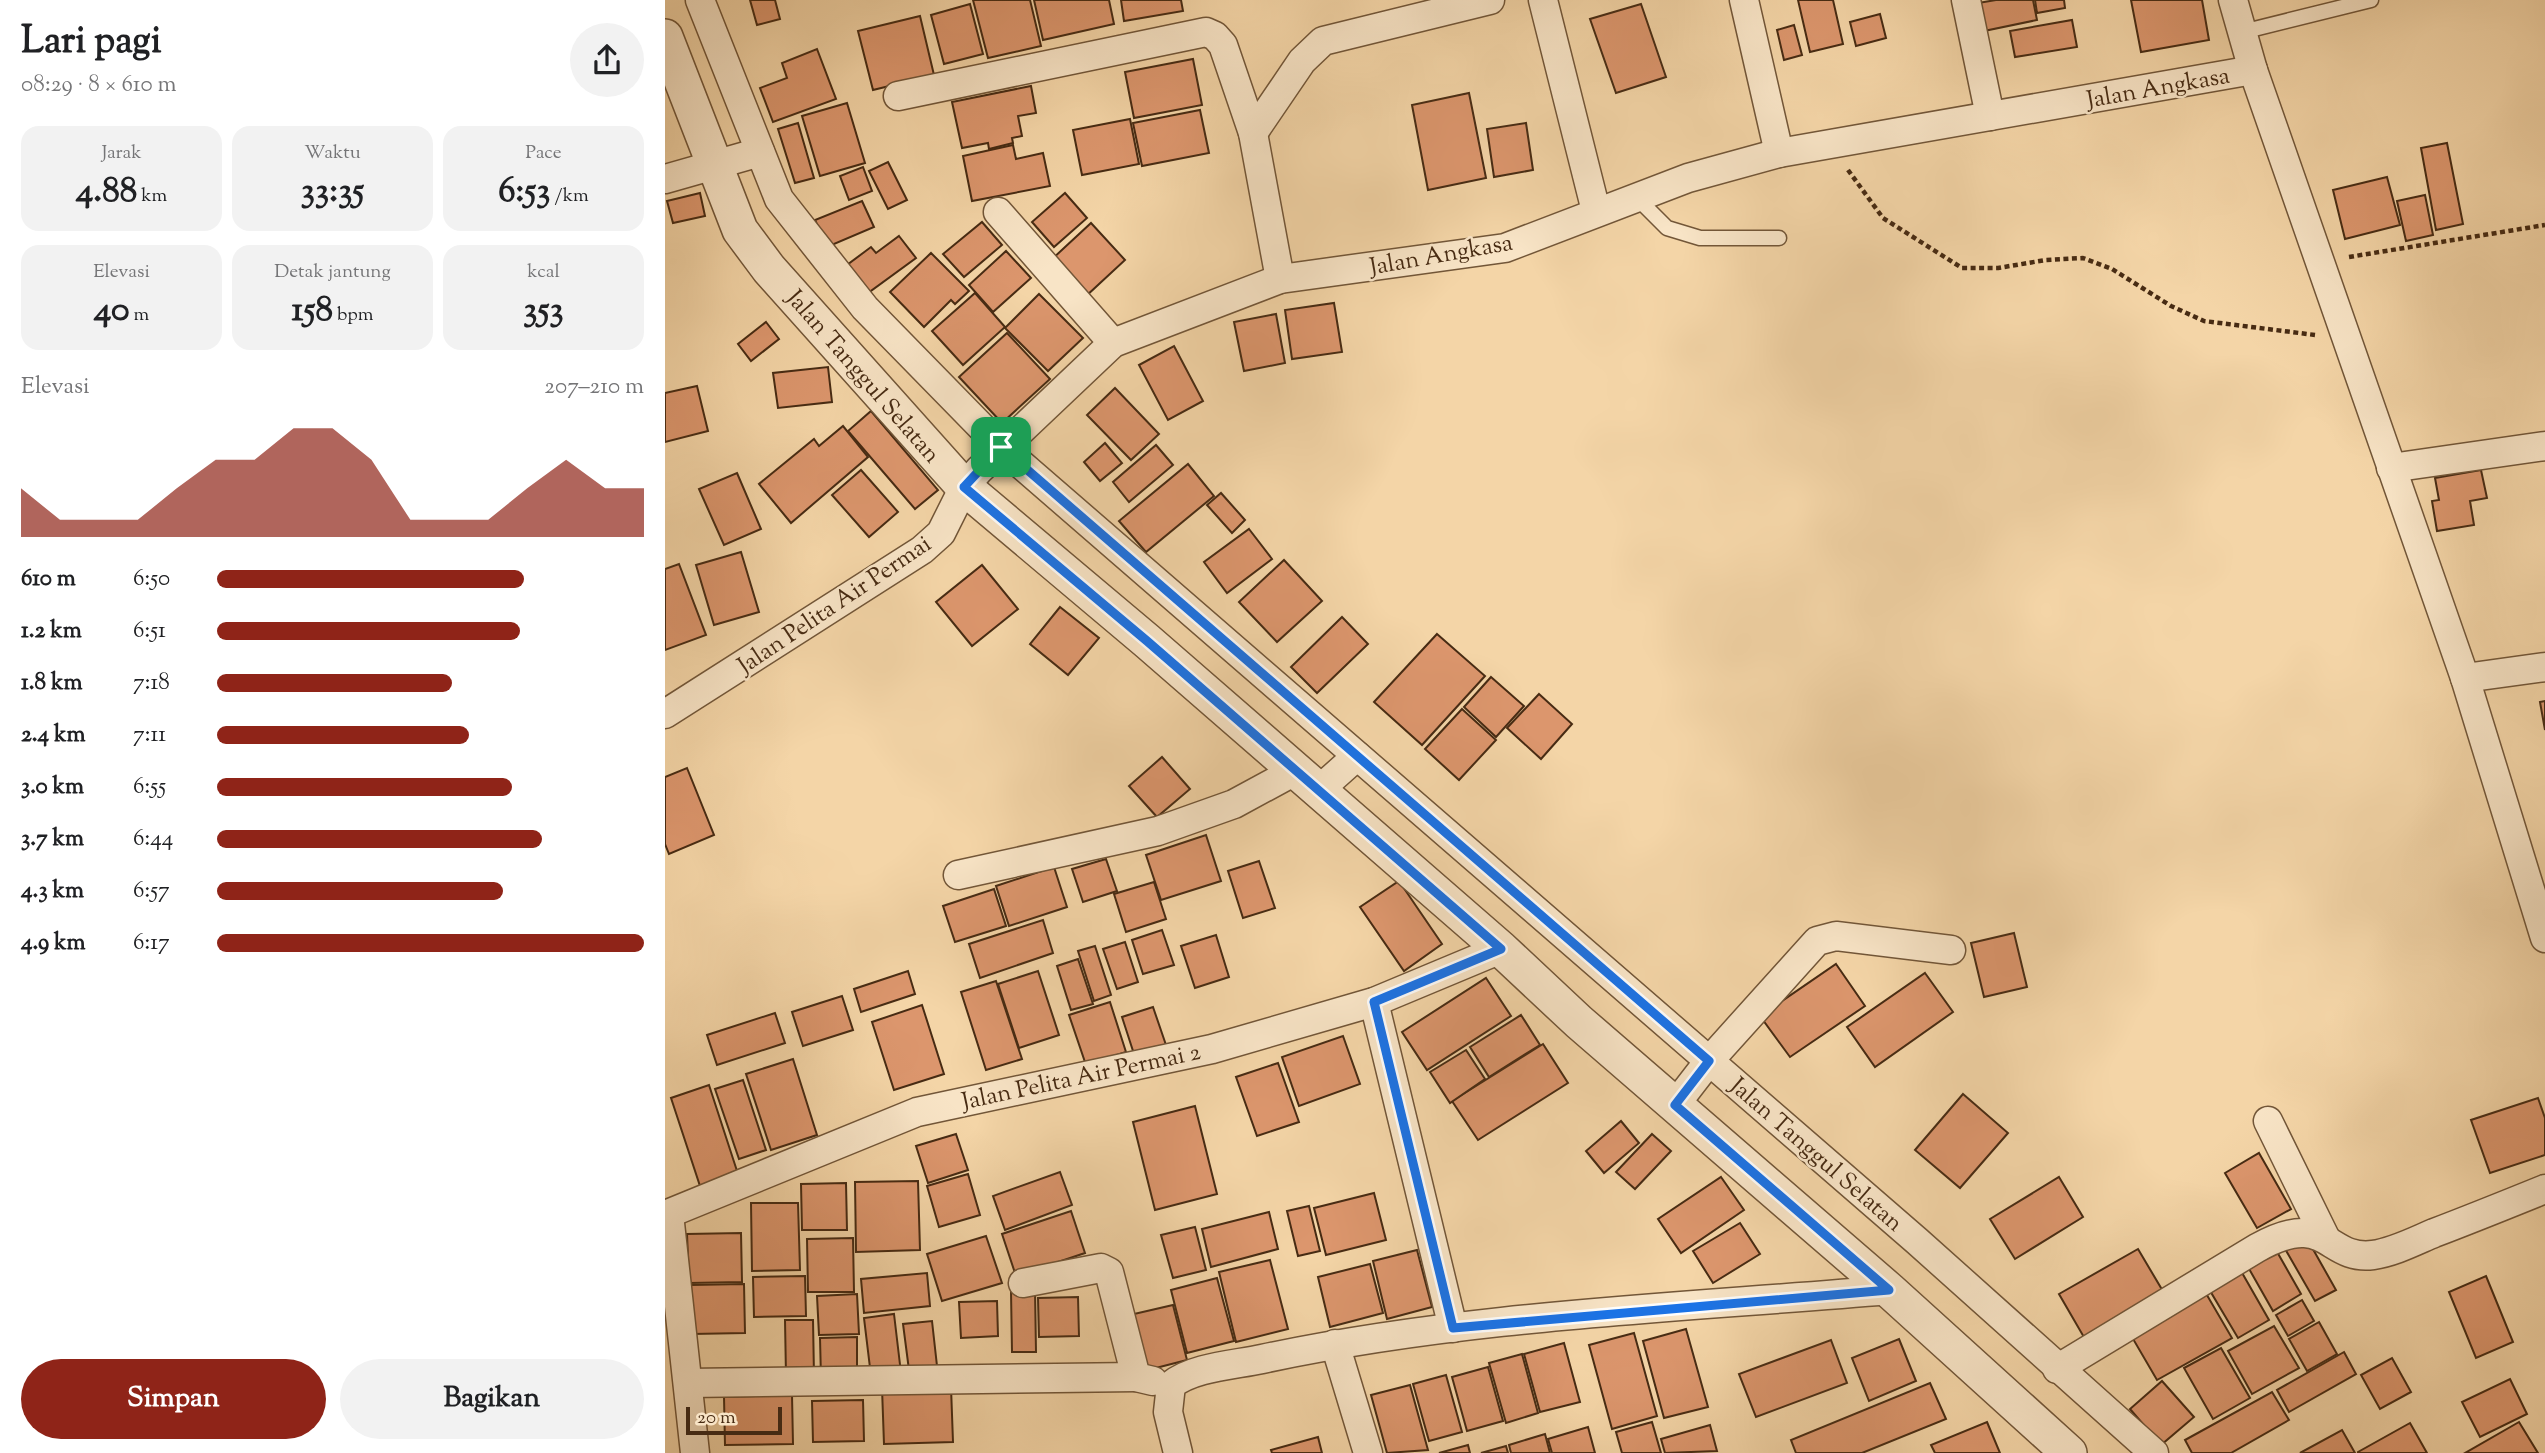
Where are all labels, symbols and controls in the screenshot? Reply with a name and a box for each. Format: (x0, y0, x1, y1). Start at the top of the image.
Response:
text: Lari pagi (21, 16, 161, 70)
button: share (570, 23, 644, 97)
street label: Jalan Angkasa (2082, 60, 2233, 119)
text: 08:29 · 8 × 610 m (21, 69, 176, 102)
text: Jarak (101, 140, 142, 167)
text: Waktu (304, 140, 361, 167)
text: Pace (525, 140, 562, 167)
text: 4.88 (76, 167, 137, 218)
text: 33:35 (301, 167, 364, 218)
text: 6:53 (498, 167, 550, 218)
text: km (137, 183, 167, 210)
text: /km (550, 183, 589, 210)
street label: Jalan Angkasa (1365, 227, 1516, 286)
text: Elevasi (93, 259, 150, 286)
text: Detak jantung (274, 259, 391, 286)
text: kcal (527, 259, 560, 286)
street label: Jalan Tanggul Selatan (776, 282, 948, 472)
text: 40 (94, 286, 130, 337)
text: 158 (292, 286, 333, 337)
text: 353 (523, 286, 564, 337)
text: m (130, 302, 149, 329)
text: bpm (333, 302, 373, 329)
text: Elevasi (21, 371, 90, 404)
text: 207–210 m (544, 371, 644, 404)
pin (971, 417, 1031, 477)
icon: arrive (982, 428, 1020, 466)
street label: Jalan Pelita Air Permai (730, 528, 939, 684)
text: 610 m (21, 563, 76, 596)
text: 6:50 (133, 563, 170, 596)
text: 1.2 km (21, 615, 82, 648)
text: 6:51 (133, 615, 166, 648)
text: 1.8 km (21, 667, 83, 700)
text: 7:18 (133, 667, 170, 700)
text: 2.4 km (21, 719, 86, 752)
text: 7:11 (133, 719, 166, 752)
text: 3.0 km (21, 771, 84, 804)
text: 6:55 (133, 771, 166, 804)
text: 3.7 km (21, 823, 84, 856)
text: 6:44 (133, 823, 173, 856)
text: 4.3 km (21, 875, 84, 908)
text: 6:57 (133, 875, 170, 908)
text: 4.9 km (21, 927, 86, 960)
text: 6:17 (133, 927, 170, 960)
street label: Jalan Pelita Air Permai 2 (957, 1036, 1204, 1120)
street label: Jalan Tanggul Selatan (1720, 1069, 1910, 1241)
button: Simpan (21, 1359, 326, 1439)
button: Bagikan (340, 1359, 644, 1439)
scale bar (686, 1404, 782, 1436)
text: 20 m (697, 1405, 736, 1432)

